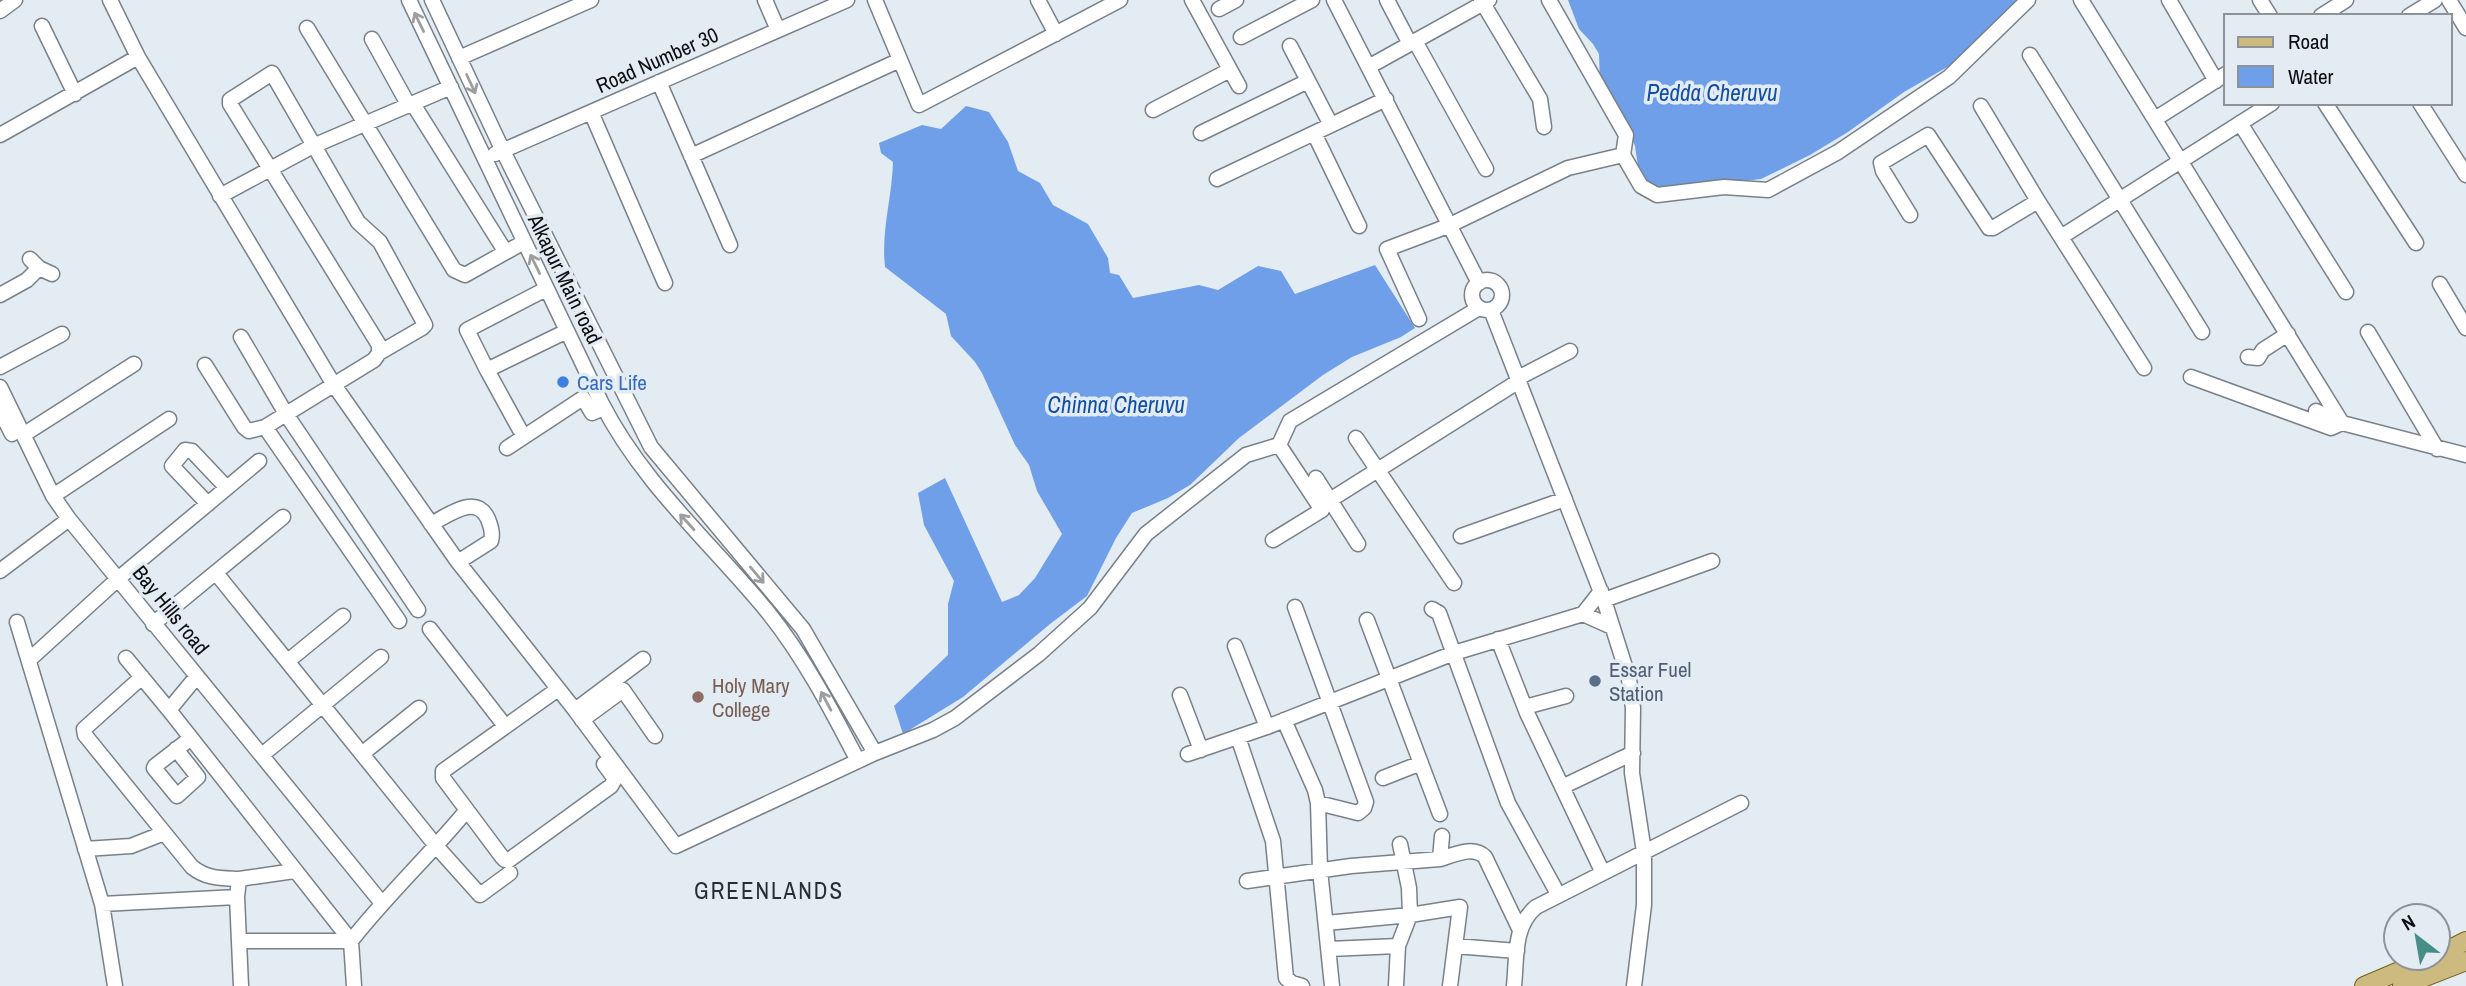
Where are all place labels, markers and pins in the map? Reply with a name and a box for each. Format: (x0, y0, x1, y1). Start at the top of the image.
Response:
place label: Cars Life (577, 368, 647, 397)
marker: Cars Life (555, 374, 571, 390)
place label: Essar Fuel Station (1609, 655, 1691, 708)
place label: Holy Mary College (712, 671, 790, 724)
marker: Essar Fuel Station (1587, 673, 1603, 689)
marker: Holy Mary College (690, 689, 706, 705)

